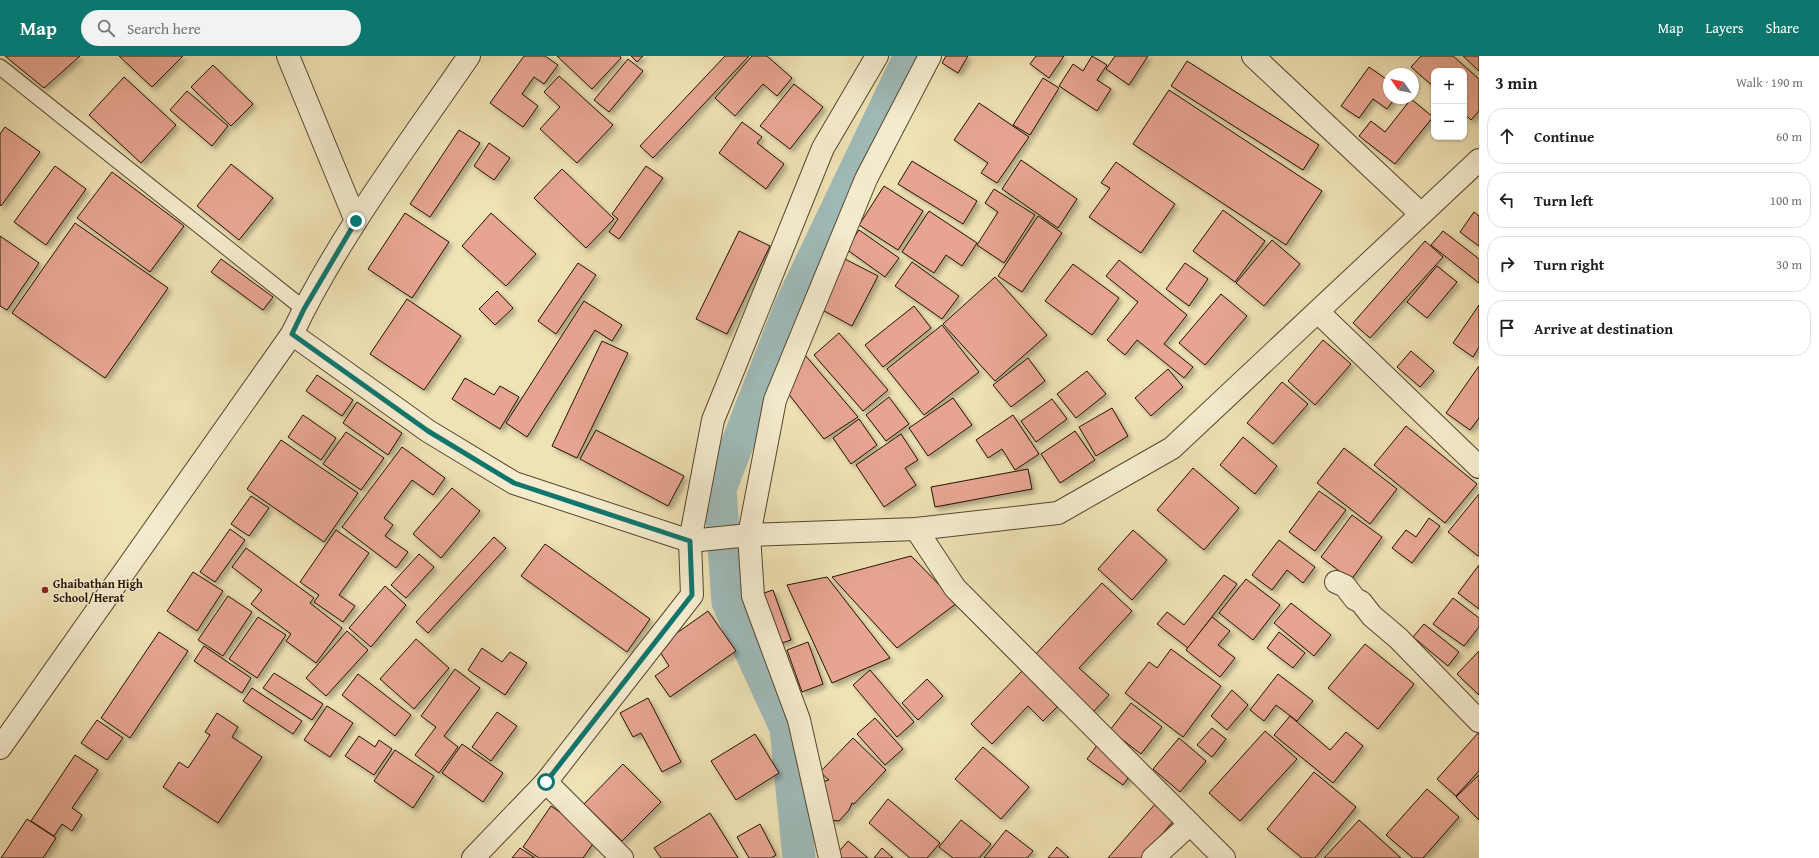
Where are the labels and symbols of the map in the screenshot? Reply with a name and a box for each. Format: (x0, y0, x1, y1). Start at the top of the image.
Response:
north arrow (1383, 68, 1419, 104)
route end (347, 212, 365, 230)
place label: Ghaibathan High School/Herat (53, 575, 143, 606)
marker: Ghaibathan High School/Herat (40, 585, 50, 595)
route start (537, 773, 555, 791)

